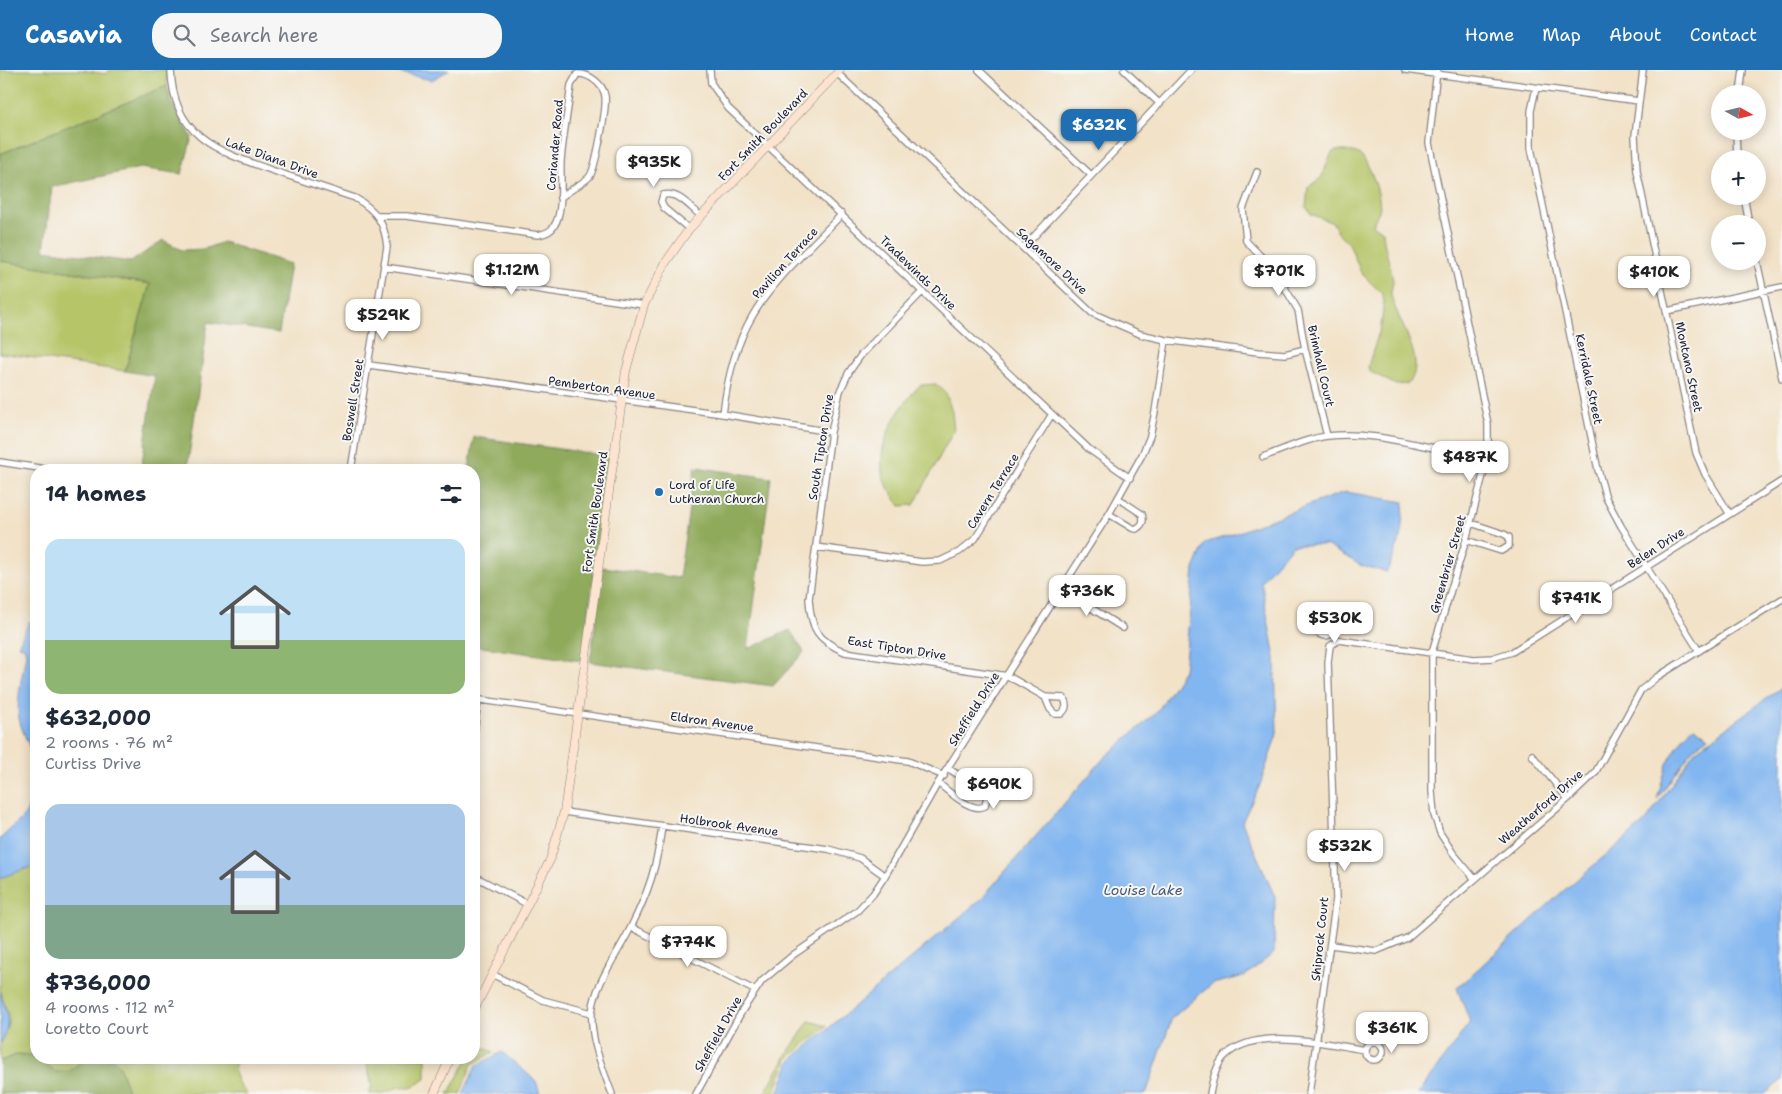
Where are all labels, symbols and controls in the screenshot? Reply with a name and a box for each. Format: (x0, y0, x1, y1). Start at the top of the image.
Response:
search box (152, 13, 502, 58)
text: Casavia (25, 19, 122, 51)
icon: search (170, 21, 198, 49)
text: Search here (210, 23, 318, 48)
text: Home (1465, 23, 1514, 47)
text: Map (1542, 23, 1581, 47)
text: About (1609, 23, 1662, 47)
text: Contact (1690, 23, 1757, 47)
street label: Fort Smith Boulevard (715, 85, 812, 185)
north arrow (1711, 85, 1766, 140)
map controls (1711, 85, 1766, 270)
street label: Coriander Road (543, 98, 567, 191)
pin: $632K (1064, 108, 1134, 151)
text: $632K (1072, 114, 1126, 135)
street label: Lake Diana Drive (223, 134, 321, 182)
pin: $935K (619, 146, 689, 188)
button: + (1711, 150, 1766, 205)
text: $935K (627, 151, 681, 172)
button: − (1711, 215, 1766, 270)
street label: Pavilion Terrace (749, 224, 822, 302)
street label: Sagamore Drive (1013, 224, 1091, 298)
street label: Tradewinds Drive (876, 232, 960, 314)
pin: $1.12M (471, 254, 553, 296)
pin: $701K (1244, 254, 1314, 297)
pin: $410K (1619, 256, 1689, 298)
text: $1.12M (485, 259, 539, 280)
text: $701K (1254, 260, 1304, 281)
text: $410K (1629, 261, 1679, 282)
pin: $529K (348, 298, 418, 341)
text: $529K (356, 304, 410, 325)
street label: Montano Street (1672, 320, 1706, 414)
street label: Brimhall Court (1304, 323, 1338, 409)
street label: Kerridale Street (1572, 332, 1606, 426)
street label: Boswell Street (339, 358, 367, 442)
street label: Pemberton Avenue (547, 373, 657, 403)
street label: South Tipton Drive (805, 392, 837, 501)
pin: $487K (1435, 440, 1505, 483)
text: $487K (1442, 446, 1498, 467)
street label: Fort Smith Boulevard (579, 450, 611, 574)
street label: Cavern Terrace (963, 450, 1023, 532)
place label: Lord of Life Lutheran Church (669, 477, 764, 507)
text: 14 homes (45, 480, 146, 508)
icon: filters (437, 480, 465, 508)
marker: Lord of Life Lutheran Church (653, 486, 665, 498)
street label: Greenbrier Street (1426, 513, 1470, 615)
street label: Belen Drive (1624, 524, 1688, 572)
icon: home (210, 572, 300, 662)
pin: $736K (1052, 574, 1122, 617)
text: $736K (1060, 580, 1114, 601)
pin: $741K (1541, 582, 1611, 624)
text: $741K (1551, 587, 1601, 608)
pin: $530K (1300, 602, 1370, 644)
text: $530K (1308, 607, 1362, 628)
street label: East Tipton Drive (846, 632, 948, 664)
street label: Sheffield Drive (945, 669, 1003, 749)
text: $632,000 (45, 704, 151, 732)
street label: Eldron Avenue (669, 708, 755, 736)
text: 2 rooms · 76 m² (45, 732, 173, 753)
text: Curtiss Drive (45, 753, 142, 774)
street label: Weatherford Drive (1495, 766, 1587, 848)
pin: $690K (959, 768, 1029, 810)
text: $690K (967, 773, 1021, 794)
street label: Holbrook Avenue (679, 810, 780, 840)
pin: $532K (1310, 830, 1380, 872)
text: $532K (1318, 835, 1372, 856)
icon: home (210, 837, 300, 927)
water label: Louise Lake (1103, 881, 1183, 899)
street label: Shiprock Court (1308, 896, 1332, 982)
pin: $774K (653, 926, 723, 968)
text: $774K (661, 931, 715, 952)
text: $736,000 (45, 969, 151, 997)
street label: Sheffield Drive (691, 993, 746, 1075)
text: 4 rooms · 112 m² (45, 997, 175, 1018)
pin: $361K (1357, 1012, 1427, 1054)
text: $361K (1367, 1017, 1417, 1038)
text: Loretto Court (45, 1018, 149, 1039)

